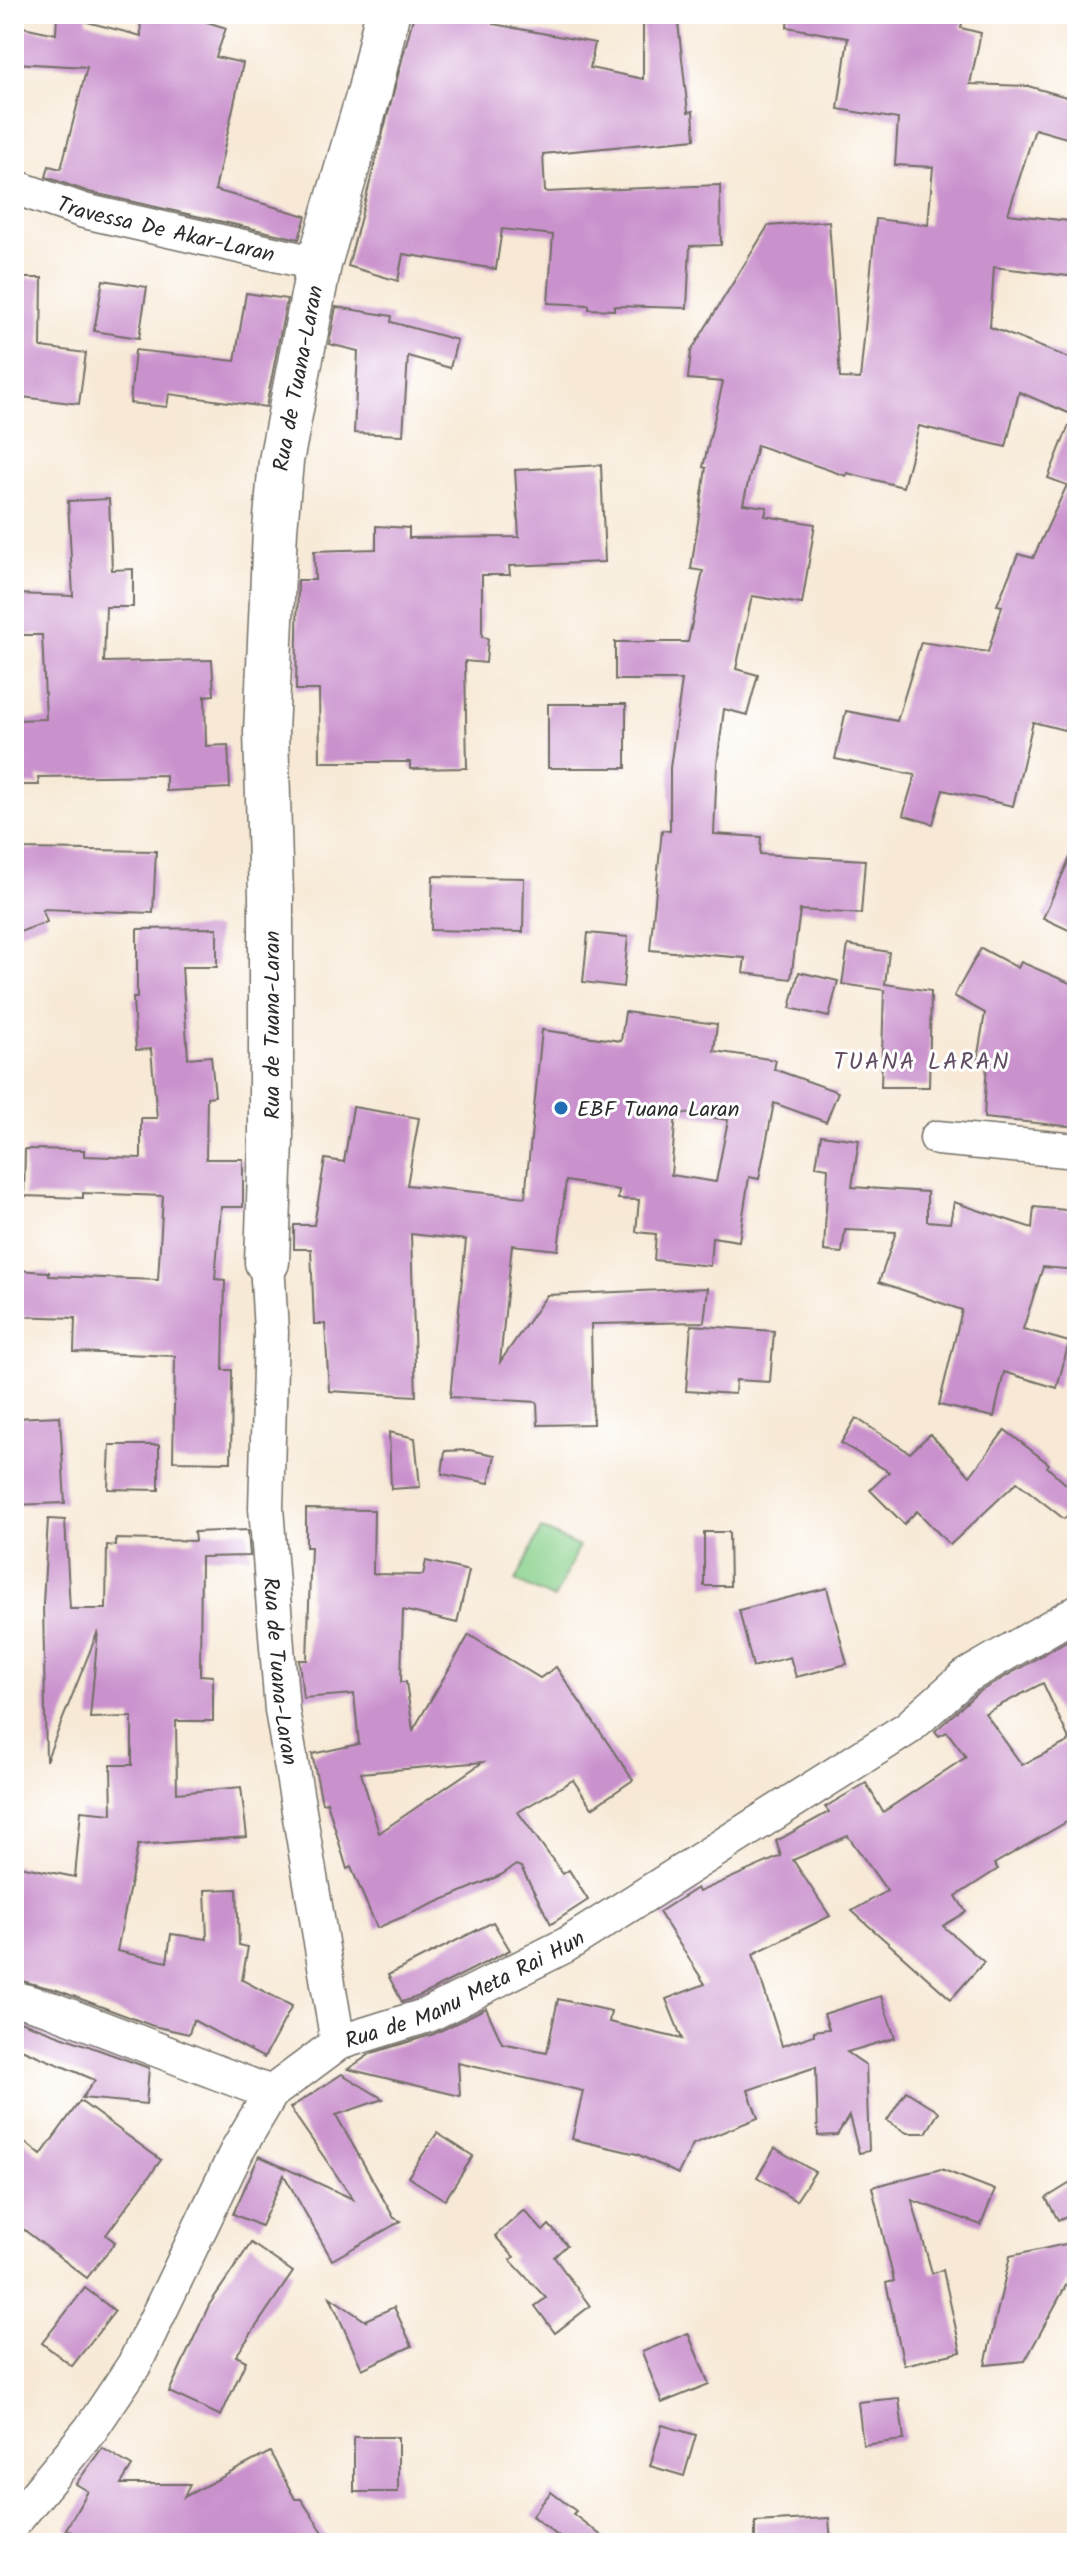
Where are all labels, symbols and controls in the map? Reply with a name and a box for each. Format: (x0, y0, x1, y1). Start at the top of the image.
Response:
street label: Travessa De Akar-Laran (52, 188, 278, 273)
street label: Rua de Tuana-Laran (265, 283, 335, 473)
street label: Rua de Tuana-Laran (256, 931, 291, 1119)
district label: TUANA LARAN (834, 1043, 1010, 1082)
place label: EBF Tuana Laran (577, 1093, 739, 1128)
marker: EBF Tuana Laran (552, 1099, 570, 1117)
street label: Rua de Tuana-Laran (252, 1576, 306, 1768)
street label: Rua de Manu Meta Rai Hun (341, 1922, 593, 2060)

